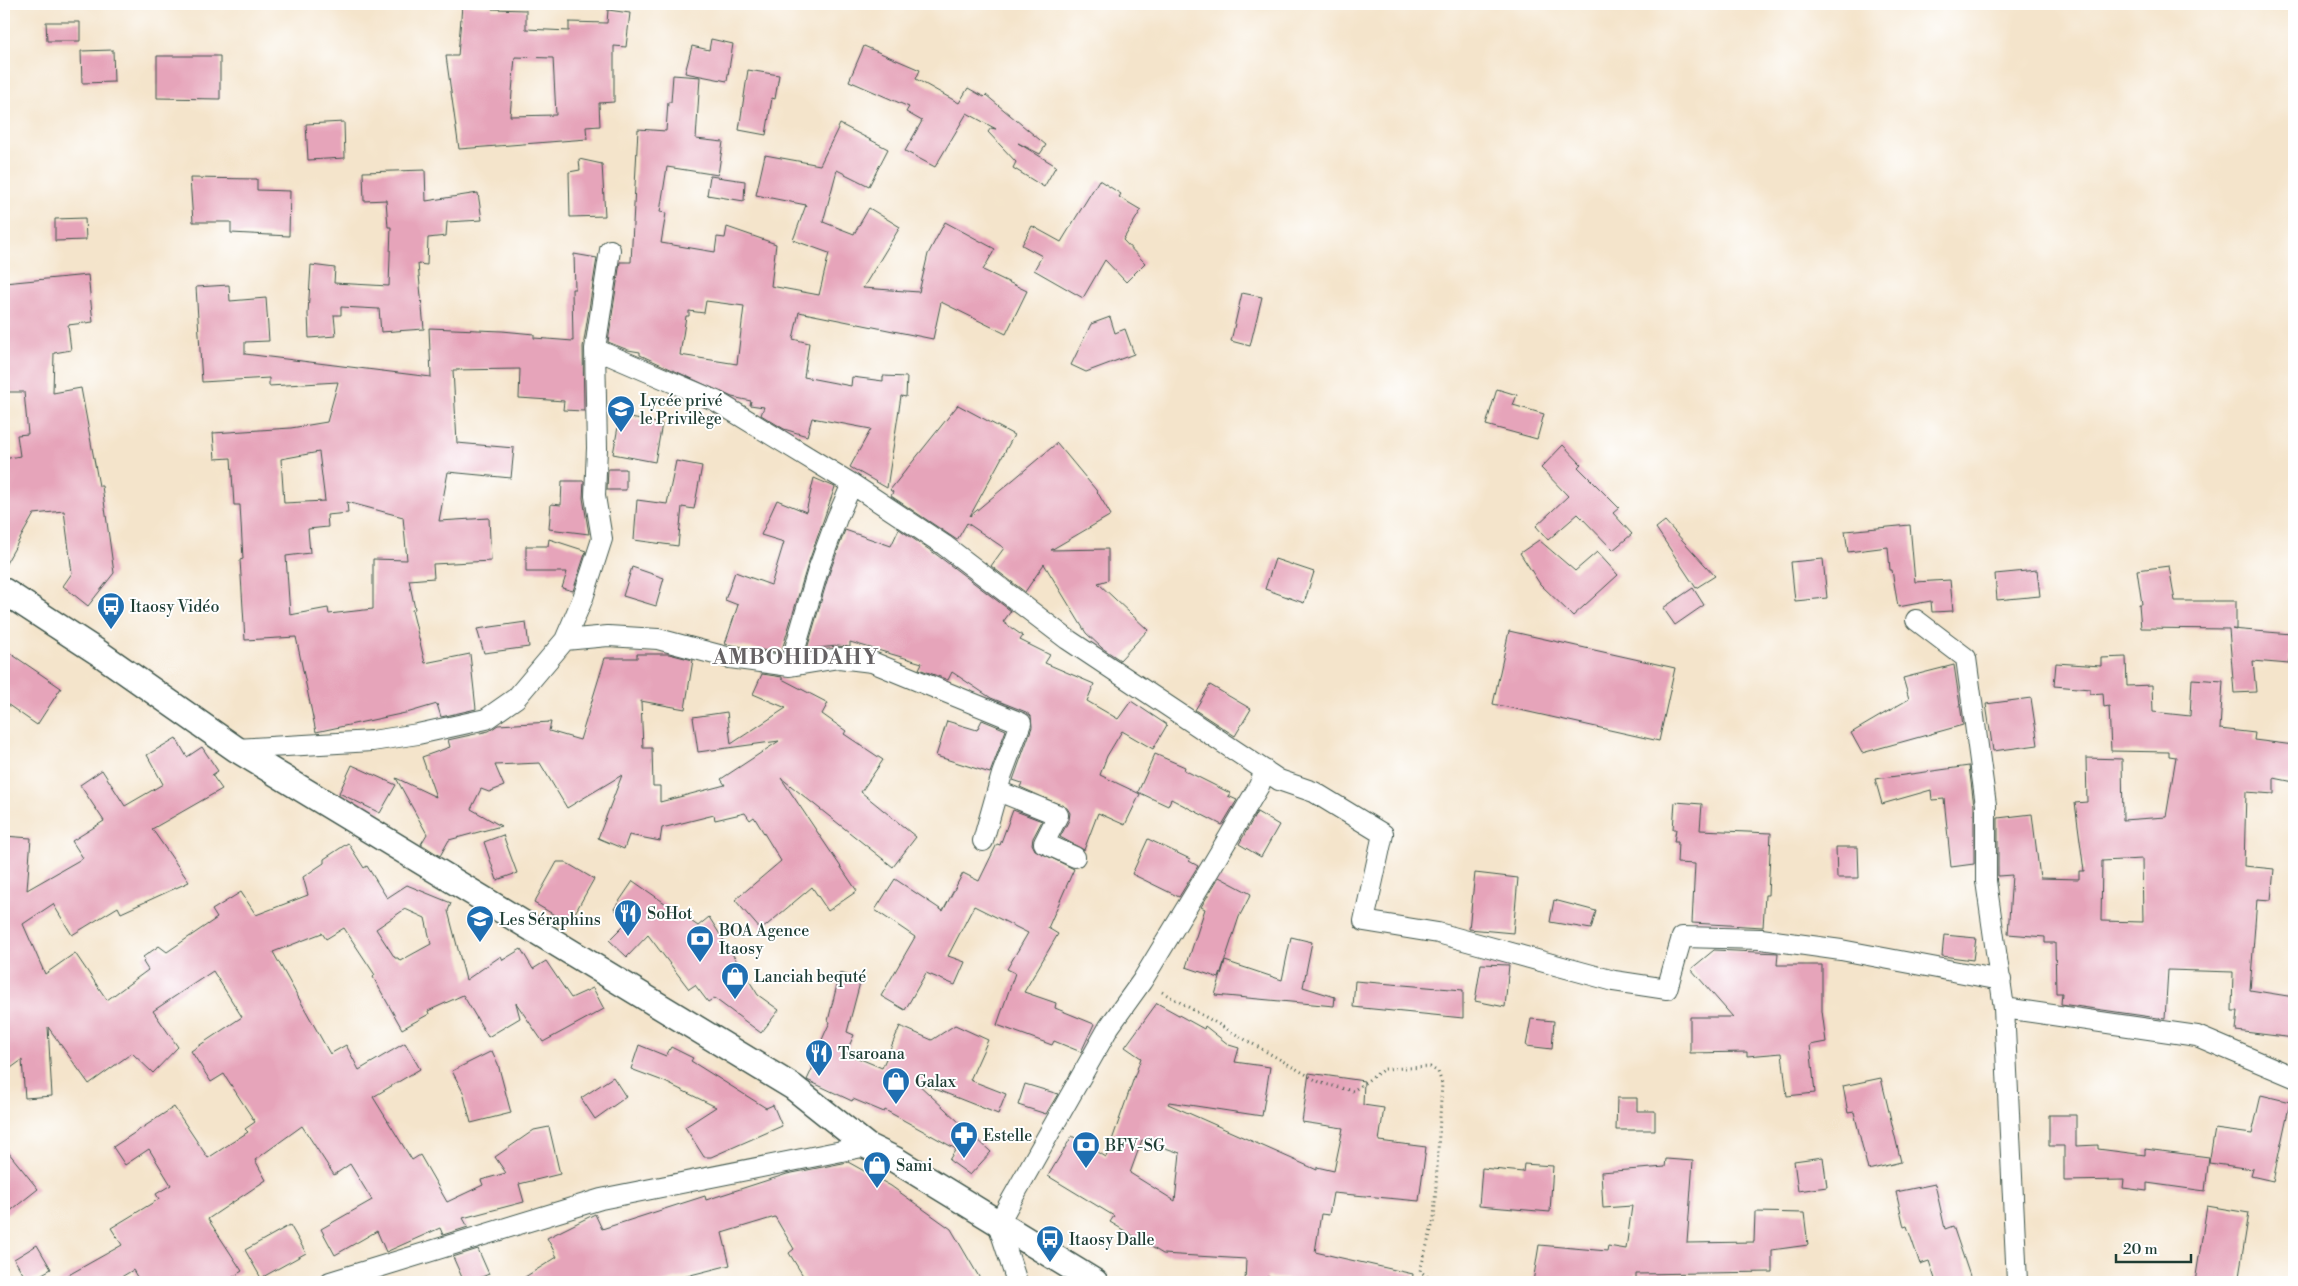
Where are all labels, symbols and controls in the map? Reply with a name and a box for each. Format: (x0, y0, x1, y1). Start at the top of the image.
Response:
place label: Lycée privé le Privilège (640, 391, 723, 429)
school or university icon: Lycée privé le Privilège (606, 394, 636, 433)
bus stop icon: Itaosy Vidéo (96, 591, 126, 630)
place label: Itaosy Vidéo (130, 597, 219, 617)
district label: AMBOHIDAHY (712, 645, 879, 671)
restaurant icon: SoHot (613, 898, 643, 937)
school or university icon: Les Séraphins (465, 904, 495, 943)
place label: SoHot (647, 904, 693, 924)
place label: Les Séraphins (499, 910, 601, 930)
place label: BOA Agence Itaosy (718, 921, 809, 959)
bank icon: BOA Agence Itaosy (685, 924, 715, 963)
shop icon: Lanciah bequté (720, 961, 750, 1000)
place label: Lanciah bequté (754, 967, 866, 987)
restaurant icon: Tsaroana (804, 1038, 834, 1077)
place label: Tsaroana (838, 1044, 906, 1064)
shop icon: Galax (881, 1066, 911, 1105)
place label: Galax (915, 1072, 957, 1092)
pharmacy icon: Estelle (949, 1120, 979, 1159)
place label: Estelle (983, 1126, 1032, 1146)
bank icon: BFV-SG (1071, 1130, 1101, 1169)
place label: BFV-SG (1104, 1136, 1165, 1156)
shop icon: Sami (862, 1150, 892, 1189)
place label: Sami (896, 1156, 933, 1176)
bus stop icon: Itaosy Dalle (1035, 1224, 1065, 1263)
place label: Itaosy Dalle (1069, 1230, 1155, 1250)
scale bar (2116, 1231, 2190, 1263)
text: 20 m (2123, 1240, 2158, 1259)

